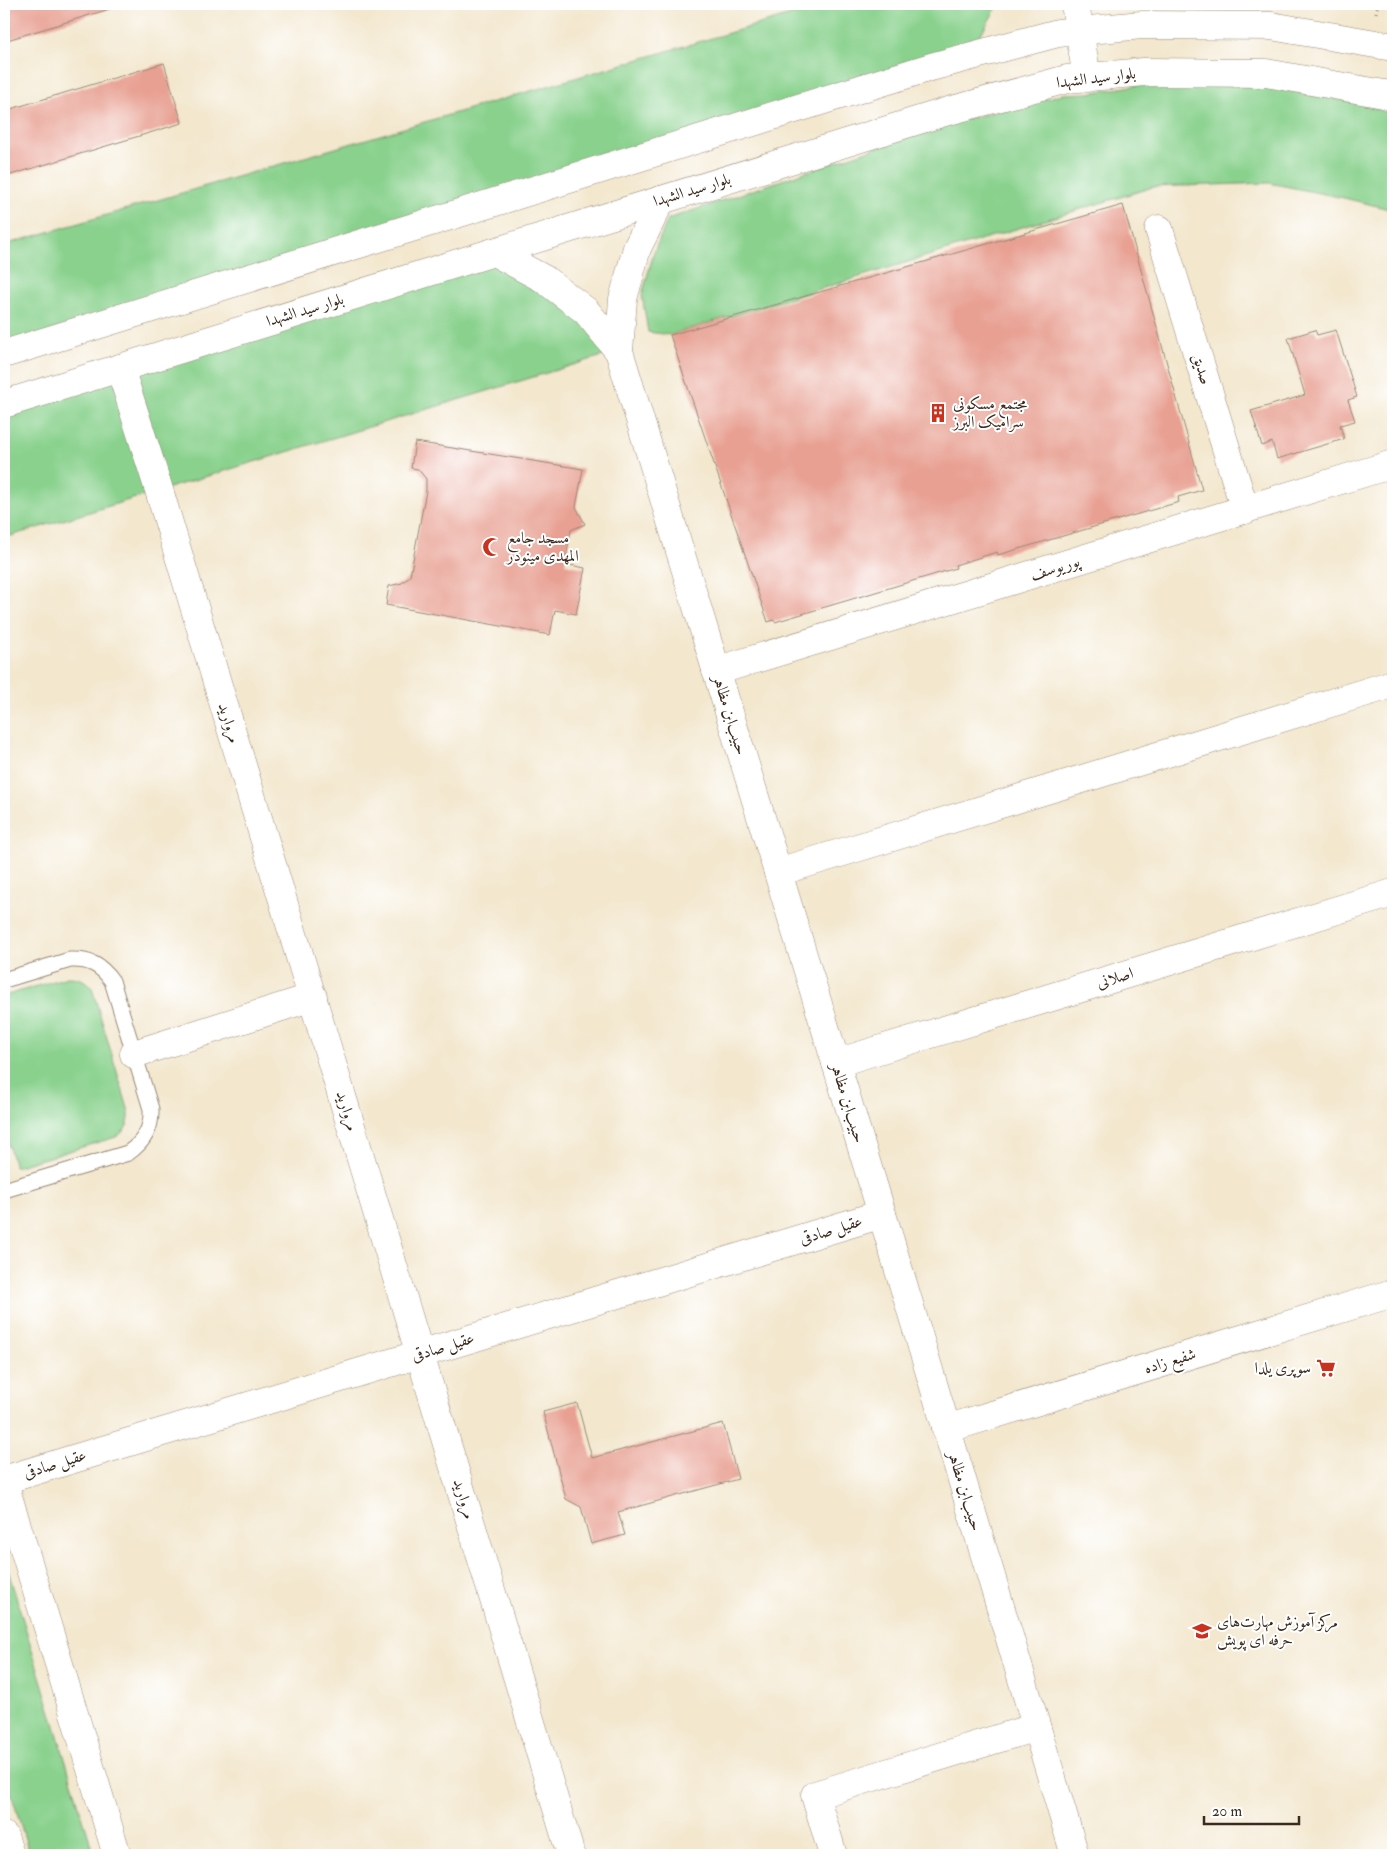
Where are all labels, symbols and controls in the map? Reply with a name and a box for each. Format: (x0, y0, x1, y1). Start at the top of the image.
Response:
street label: بلوار سید الشهدا (1055, 63, 1137, 93)
street label: بلوار سید الشهدا (651, 169, 733, 211)
street label: بلوار سید الشهدا (264, 289, 346, 331)
street label: صدیق (1188, 351, 1216, 387)
place label: مجتمع مسکونی سرامیک البرز (951, 394, 1028, 432)
building icon: مجتمع مسکونی سرامیک البرز (927, 402, 949, 424)
place label: مسجد جامع المهدی مینودر (505, 528, 579, 566)
mosque icon: مسجد جامع المهدی مینودر (481, 536, 503, 558)
street label: پوریوسف (1028, 551, 1083, 586)
street label: حبیب‌ابن مظاهر (708, 671, 752, 757)
street label: مروارید (212, 700, 245, 746)
street label: اصلانی (1094, 963, 1136, 993)
street label: حبیب‌ابن مظاهر (826, 1059, 870, 1145)
street label: مروارید (330, 1088, 363, 1134)
street label: عقیل صادقی (797, 1211, 865, 1250)
street label: عقیل صادقی (409, 1328, 477, 1367)
street label: شفیع زاده (1142, 1344, 1200, 1383)
supermarket icon: سوپری یلدا (1315, 1357, 1337, 1379)
place label: سوپری یلدا (1255, 1358, 1311, 1378)
street label: عقیل صادقی (21, 1445, 89, 1484)
street label: حبیب‌ابن مظاهر (943, 1447, 987, 1533)
street label: مروارید (447, 1476, 480, 1522)
place label: مرکز آموزش مهارت‌های حرفه ای پویش (1217, 1612, 1338, 1651)
school or university icon: مرکز آموزش مهارت‌های حرفه ای پویش (1191, 1620, 1213, 1642)
scale bar (1204, 1794, 1300, 1826)
text: 20 m (1212, 1802, 1242, 1821)

